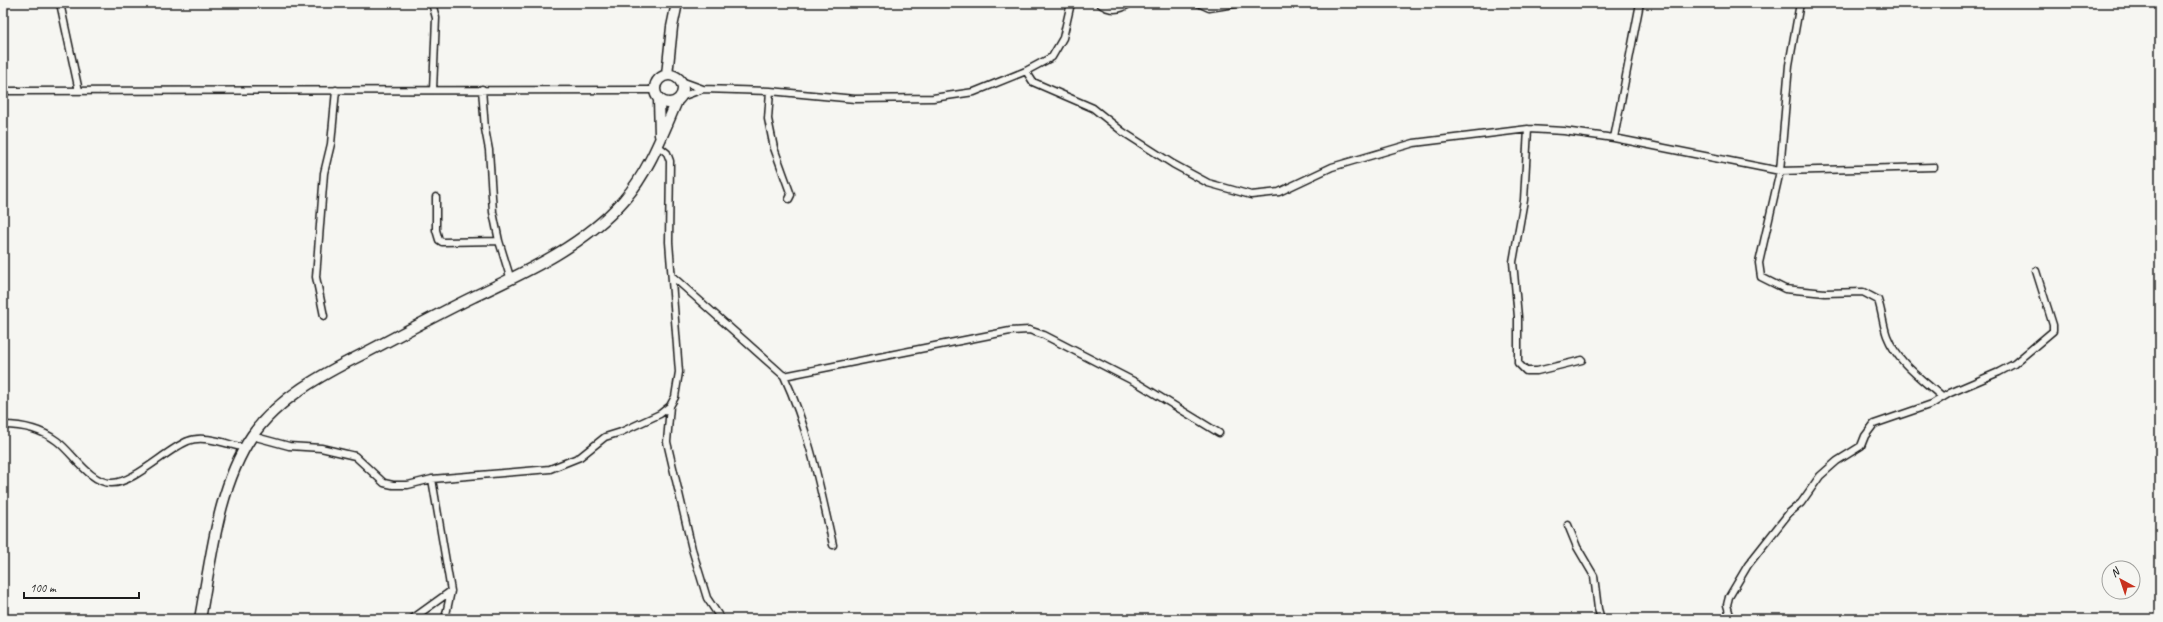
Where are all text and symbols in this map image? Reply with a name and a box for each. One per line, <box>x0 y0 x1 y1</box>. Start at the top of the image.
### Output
north arrow <box>2101 560 2141 600</box>
text: N <box>2107 563 2123 580</box>
scale bar <box>24 574 139 600</box>
text: 100 m <box>30 580 57 596</box>

